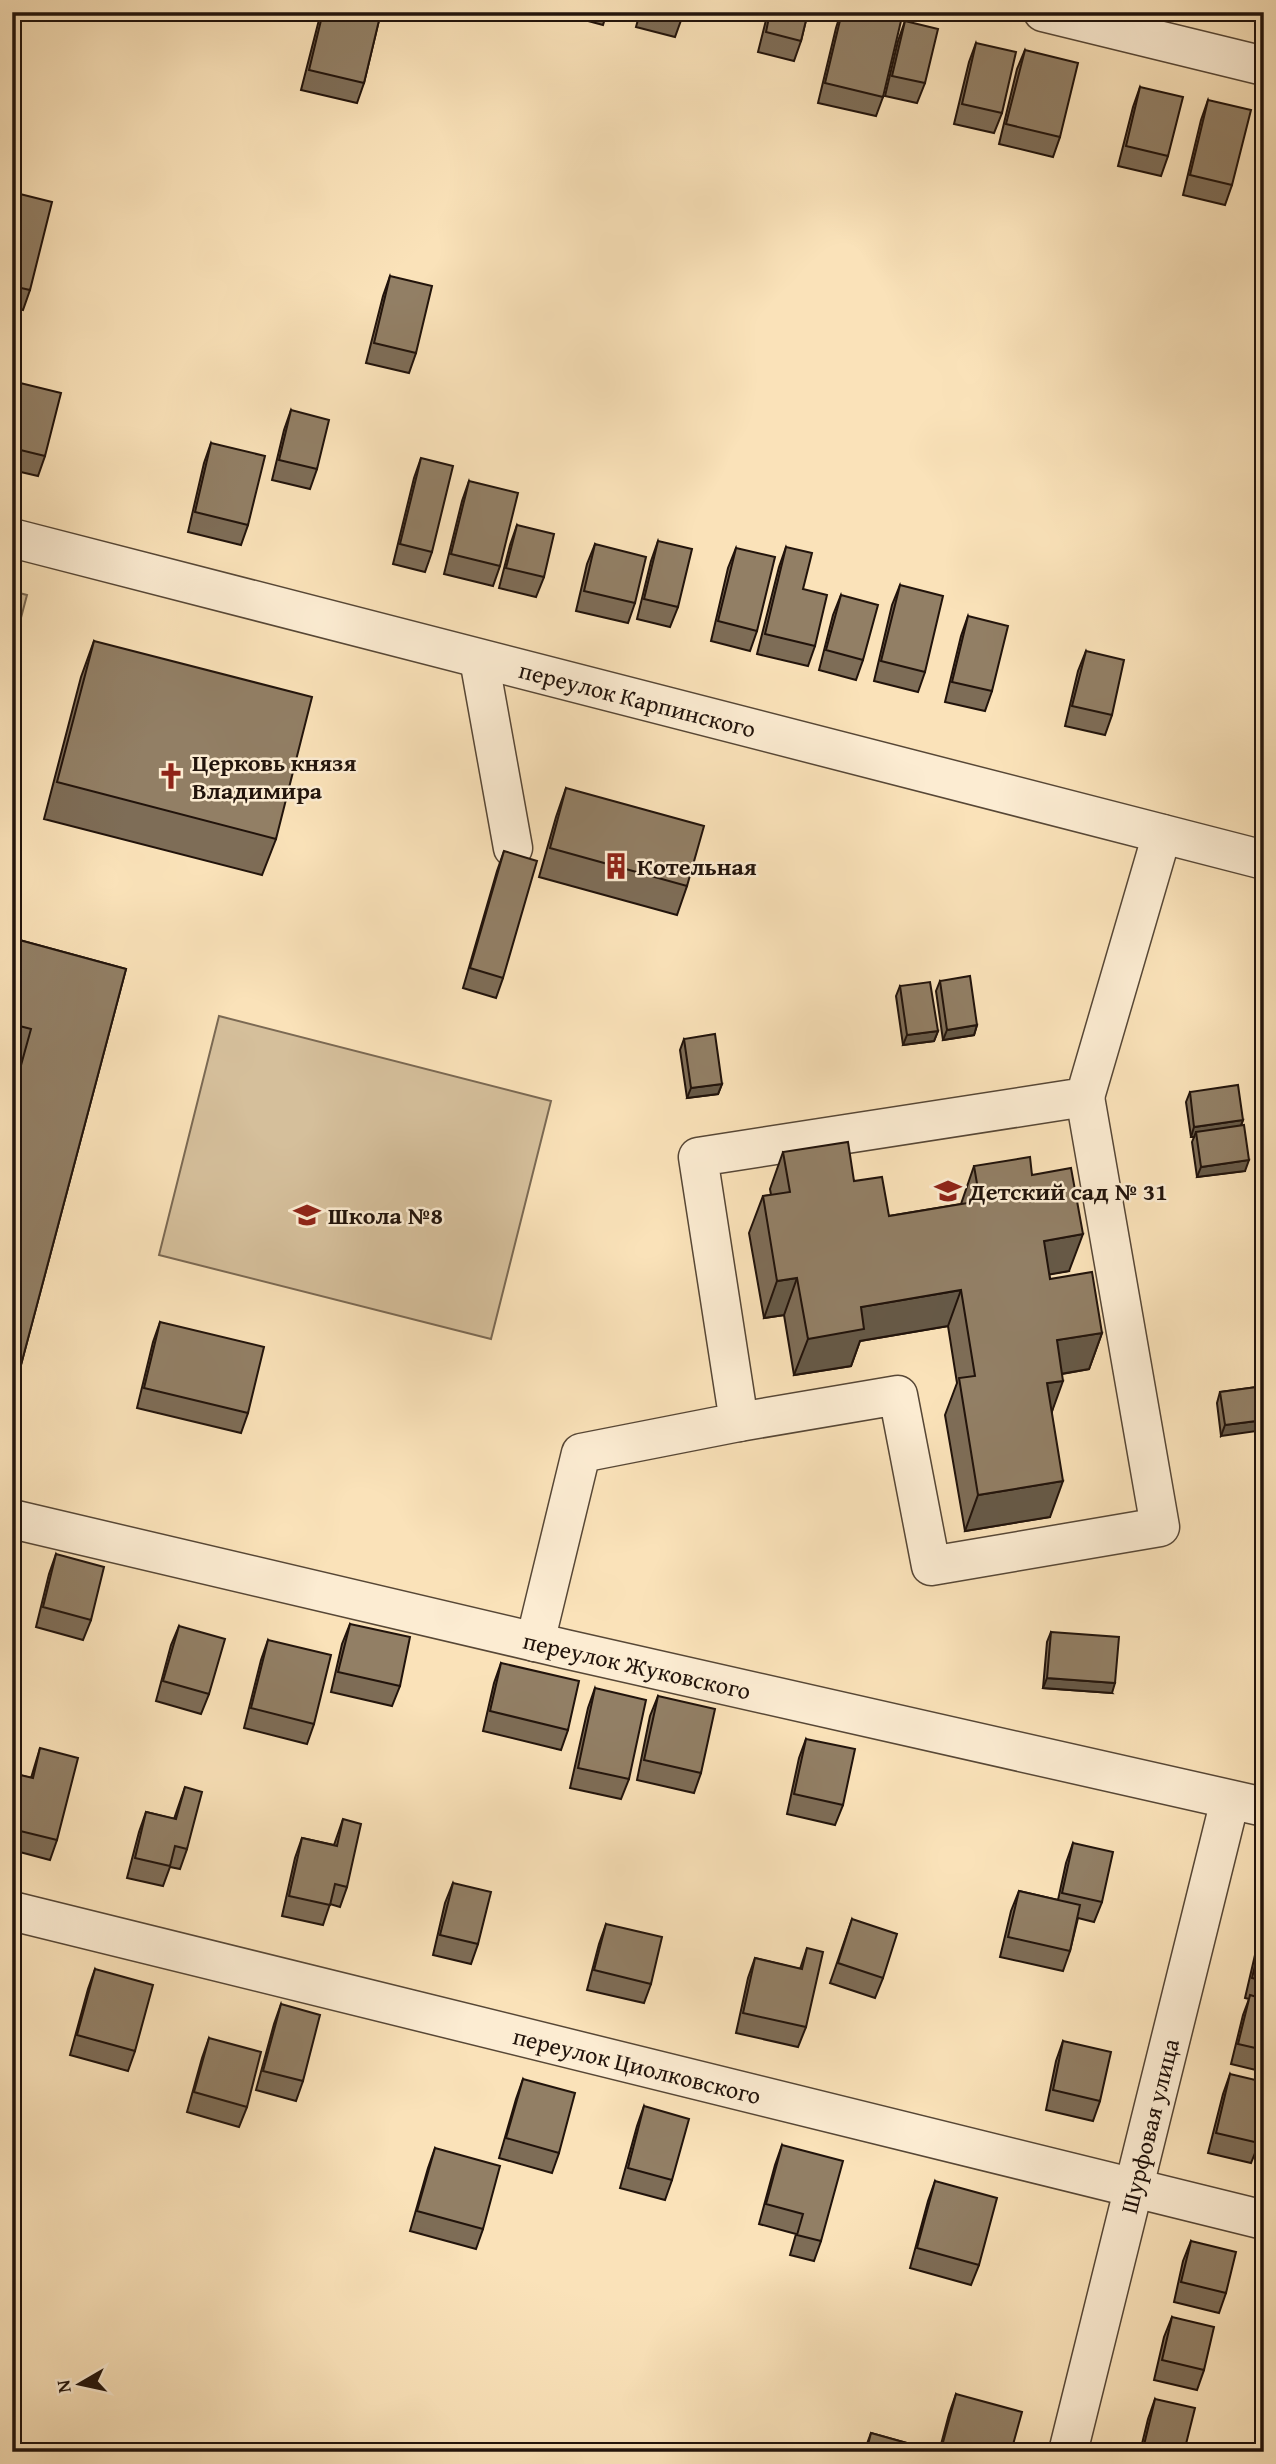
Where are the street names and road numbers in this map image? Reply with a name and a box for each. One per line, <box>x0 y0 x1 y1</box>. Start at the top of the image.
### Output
street label: переулок Карпинского <box>515 652 760 746</box>
street label: переулок Жуковского <box>520 1622 754 1708</box>
street label: переулок Циолковского <box>510 2018 765 2113</box>
street label: Шурфовая улица <box>1110 2034 1188 2217</box>

